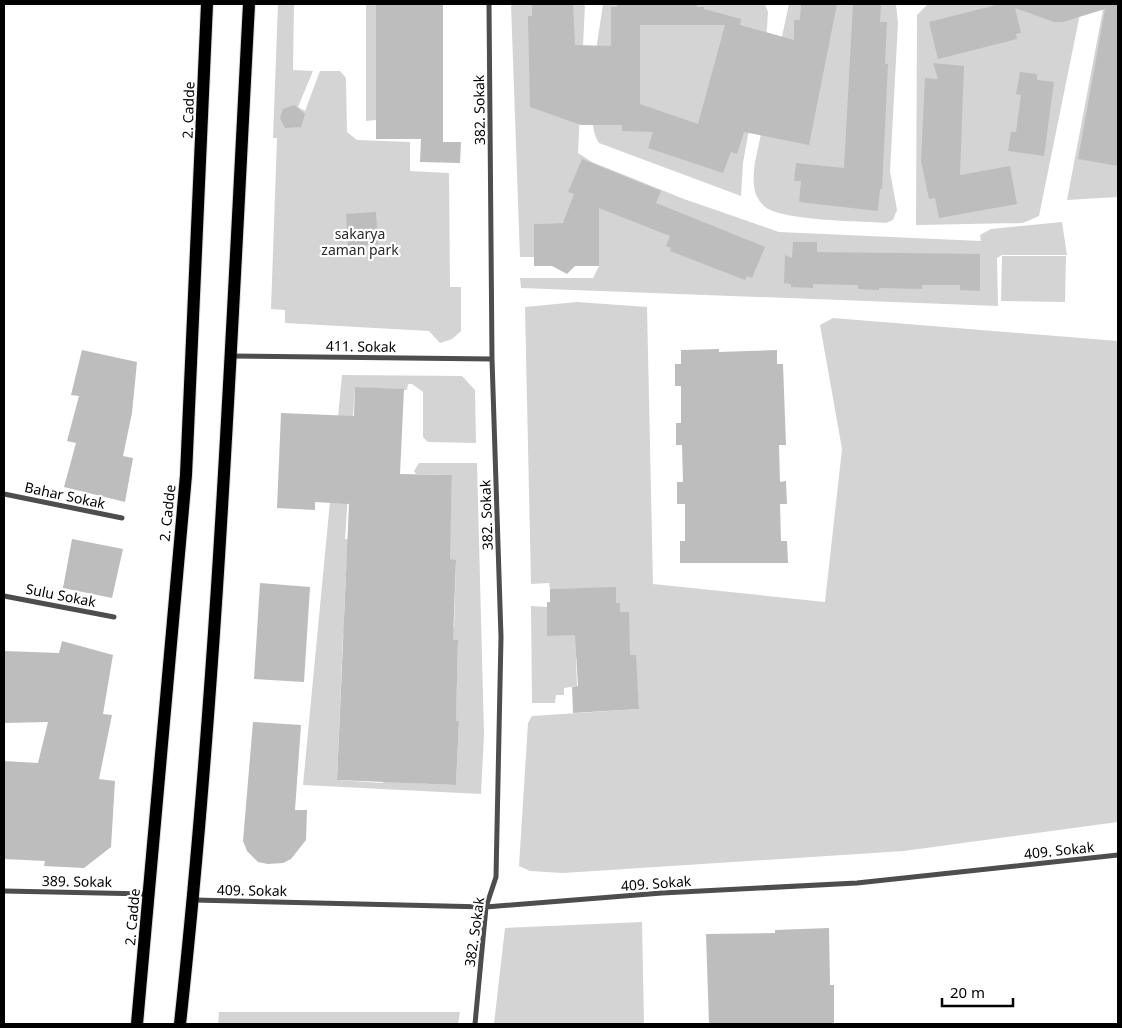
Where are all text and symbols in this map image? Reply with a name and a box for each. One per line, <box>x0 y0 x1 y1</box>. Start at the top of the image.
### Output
street label: 382. Sokak <box>469 74 489 145</box>
street label: 2. Cadde <box>178 81 198 139</box>
park label: sakarya zaman park <box>321 224 399 259</box>
street label: 411. Sokak <box>326 336 397 356</box>
street label: Bahar Sokak <box>23 477 108 513</box>
street label: 382. Sokak <box>475 479 497 551</box>
street label: 2. Cadde <box>155 483 179 542</box>
street label: Sulu Sokak <box>24 579 98 611</box>
street label: 409. Sokak <box>1023 837 1096 863</box>
street label: 389. Sokak <box>42 871 113 891</box>
street label: 409. Sokak <box>620 871 692 895</box>
street label: 409. Sokak <box>217 880 288 900</box>
street label: 2. Cadde <box>120 888 144 946</box>
street label: 382. Sokak <box>460 895 488 968</box>
scale bar <box>942 976 1013 1008</box>
text: 20 m <box>950 982 985 1002</box>

